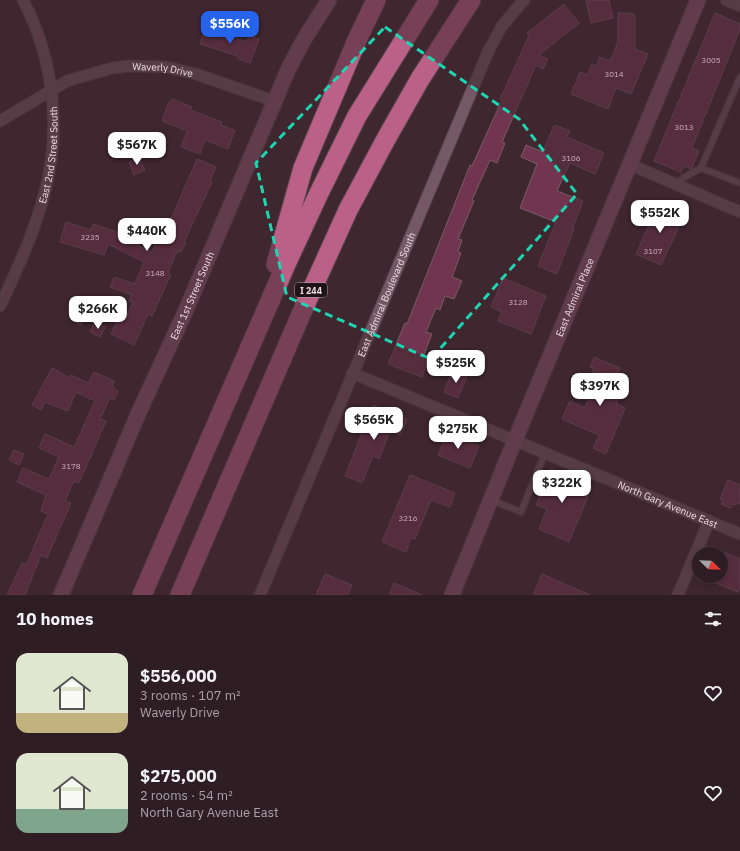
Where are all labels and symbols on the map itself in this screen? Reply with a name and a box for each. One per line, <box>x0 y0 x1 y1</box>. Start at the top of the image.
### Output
pin: $556K <box>202 11 258 45</box>
house number: 3005 <box>701 55 721 65</box>
street label: Waverly Drive <box>132 60 195 80</box>
house number: 3014 <box>604 69 624 79</box>
street label: East 2nd Street South <box>35 106 60 205</box>
house number: 3013 <box>674 122 694 132</box>
pin: $567K <box>109 132 165 166</box>
house number: 3106 <box>561 153 581 163</box>
pin: $552K <box>632 200 688 234</box>
pin: $440K <box>119 218 175 252</box>
street label: East Admiral Boulevard South <box>354 230 418 359</box>
house number: 3235 <box>80 232 100 242</box>
house number: 3107 <box>643 246 663 256</box>
street label: East 1st Street South <box>167 249 217 341</box>
street label: East Admiral Place <box>552 255 597 338</box>
house number: 3148 <box>145 268 165 278</box>
road number: I 244 <box>295 283 327 297</box>
pin: $266K <box>70 296 126 330</box>
house number: 3128 <box>508 297 528 307</box>
pin: $525K <box>428 350 484 384</box>
pin: $397K <box>572 373 628 407</box>
pin: $565K <box>346 407 402 441</box>
pin: $275K <box>430 416 486 450</box>
house number: 3178 <box>61 461 81 471</box>
pin: $322K <box>534 470 590 504</box>
street label: North Gary Avenue East <box>616 478 720 531</box>
house number: 3216 <box>398 513 418 523</box>
north arrow <box>692 547 728 583</box>

